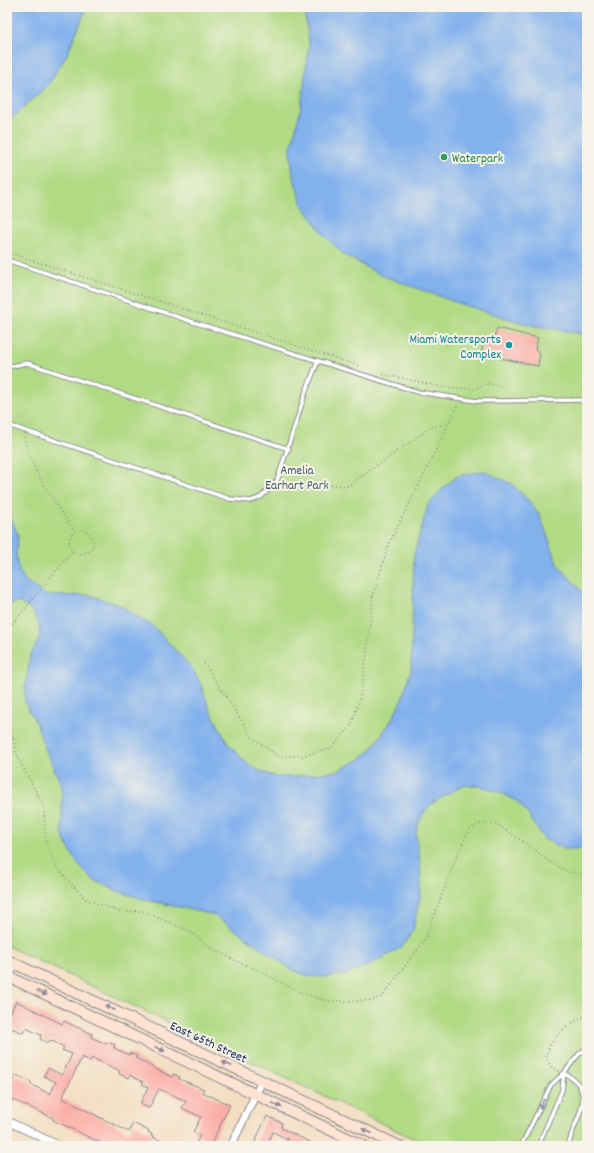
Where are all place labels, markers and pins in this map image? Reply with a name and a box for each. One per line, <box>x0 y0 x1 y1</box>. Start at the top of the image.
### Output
place label: Waterpark <box>452 150 503 169</box>
marker: Waterpark <box>439 152 449 162</box>
place label: Miami Watersports Complex <box>409 331 501 365</box>
marker: Miami Watersports Complex <box>504 340 514 350</box>

